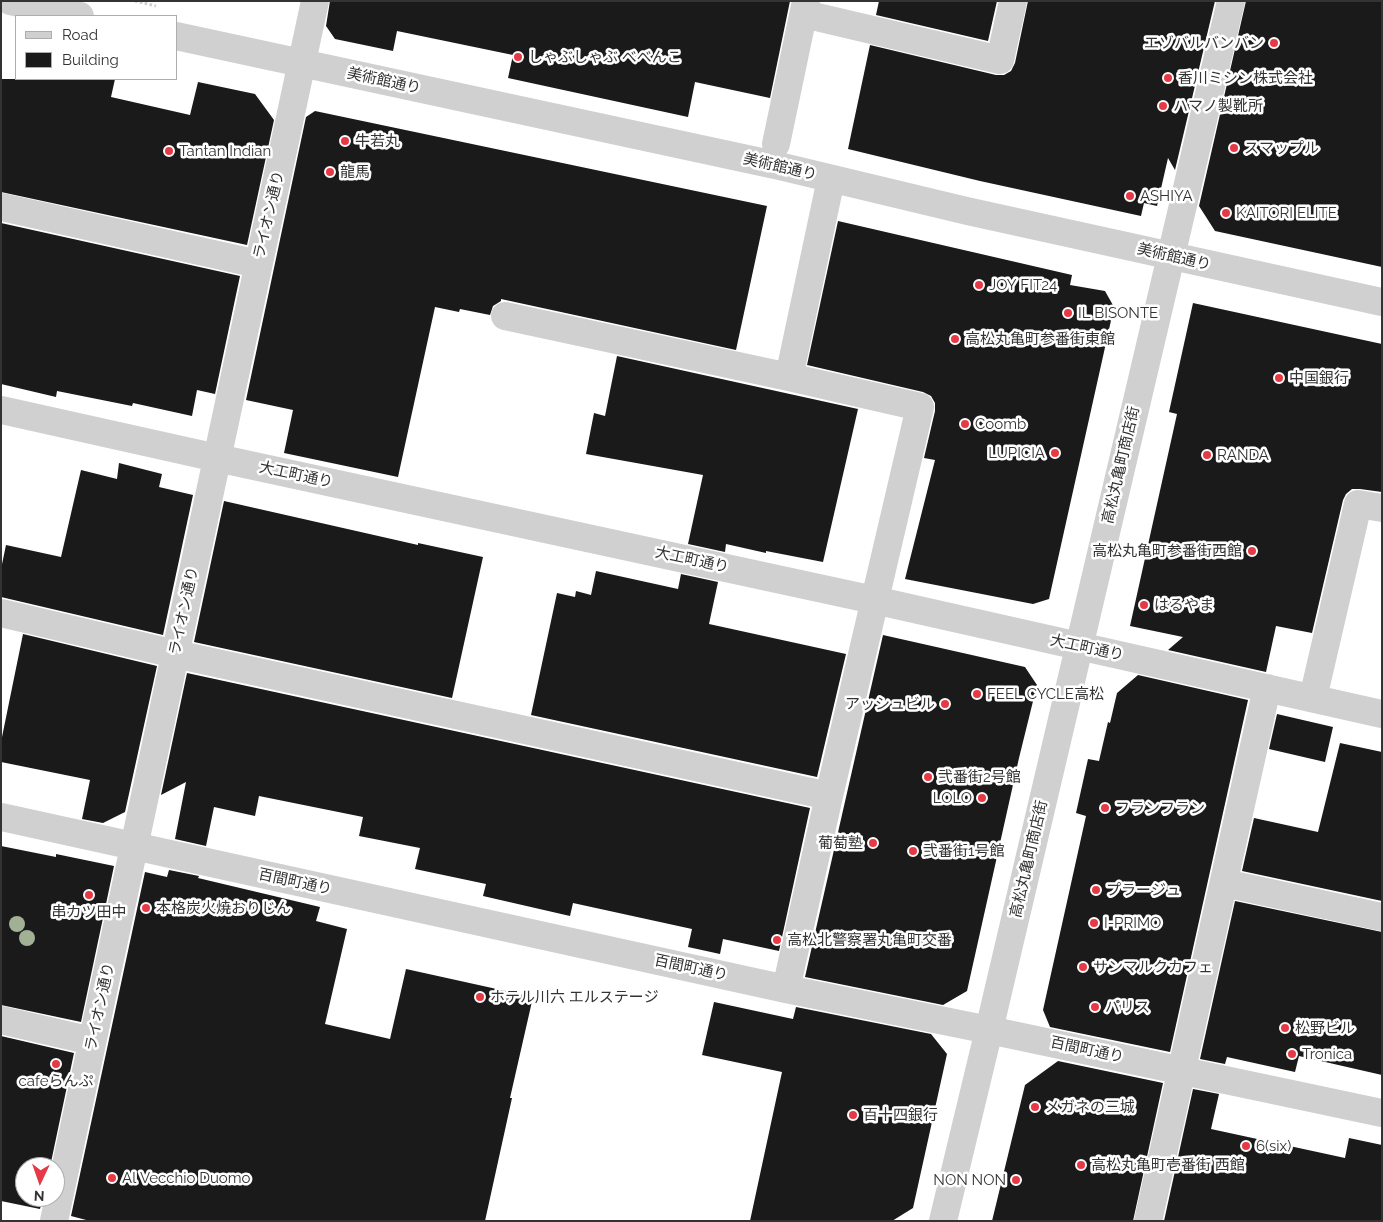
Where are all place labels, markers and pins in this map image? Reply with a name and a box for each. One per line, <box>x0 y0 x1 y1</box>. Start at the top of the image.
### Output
place label: エゾバルバンバン <box>1144 34 1264 52</box>
marker: エゾバルバンバン <box>1268 37 1280 49</box>
place label: しゃぶしゃぶ べべんこ <box>528 48 682 66</box>
marker: しゃぶしゃぶ べべんこ <box>512 51 524 63</box>
place label: 香川ミシン株式会社 <box>1178 69 1313 87</box>
marker: 香川ミシン株式会社 <box>1162 72 1174 84</box>
place label: ハマノ製靴所 <box>1173 97 1263 115</box>
marker: ハマノ製靴所 <box>1157 100 1169 112</box>
place label: 牛若丸 <box>355 132 400 150</box>
marker: 牛若丸 <box>339 135 351 147</box>
place label: スマップル <box>1244 139 1319 157</box>
place label: Tantan Indian <box>179 142 271 160</box>
marker: スマップル <box>1228 142 1240 154</box>
marker: Tantan Indian <box>163 145 175 157</box>
place label: 龍馬 <box>340 163 370 181</box>
marker: 龍馬 <box>324 166 336 178</box>
place label: ASHIYA <box>1140 187 1193 205</box>
marker: ASHIYA <box>1124 190 1136 202</box>
place label: KAITORI ELITE <box>1236 204 1337 222</box>
marker: KAITORI ELITE <box>1220 207 1232 219</box>
place label: JOY FIT24 <box>989 276 1057 294</box>
marker: JOY FIT24 <box>973 279 985 291</box>
place label: IL BISONTE <box>1078 304 1158 322</box>
marker: IL BISONTE <box>1062 307 1074 319</box>
place label: 高松丸亀町参番街東館 <box>965 330 1115 348</box>
marker: 高松丸亀町参番街東館 <box>949 333 961 345</box>
place label: 中国銀行 <box>1289 369 1349 387</box>
marker: 中国銀行 <box>1273 372 1285 384</box>
place label: Coomb <box>975 415 1026 433</box>
marker: Coomb <box>959 418 971 430</box>
place label: LUPICIA <box>988 444 1045 462</box>
place label: RANDA <box>1217 446 1269 464</box>
marker: LUPICIA <box>1049 447 1061 459</box>
marker: RANDA <box>1201 449 1213 461</box>
place label: 高松丸亀町参番街西館 <box>1092 542 1242 560</box>
marker: 高松丸亀町参番街西館 <box>1246 545 1258 557</box>
place label: はるやま <box>1154 596 1214 614</box>
marker: はるやま <box>1138 599 1150 611</box>
place label: FEEL CYCLE高松 <box>987 685 1104 703</box>
marker: FEEL CYCLE高松 <box>971 688 983 700</box>
place label: アッシュビル <box>845 695 935 713</box>
marker: アッシュビル <box>939 698 951 710</box>
place label: 弐番街2号館 <box>938 768 1021 786</box>
marker: 弐番街2号館 <box>922 771 934 783</box>
place label: LOLO <box>933 789 972 807</box>
marker: LOLO <box>976 792 988 804</box>
place label: フランフラン <box>1115 799 1205 817</box>
marker: フランフラン <box>1099 802 1111 814</box>
place label: 葡萄塾 <box>818 834 863 852</box>
marker: 葡萄塾 <box>867 837 879 849</box>
place label: 弐番街1号館 <box>923 842 1004 860</box>
marker: 弐番街1号館 <box>907 845 919 857</box>
place label: プラージュ <box>1106 881 1181 899</box>
marker: プラージュ <box>1090 884 1102 896</box>
marker: 串カツ田中 <box>83 889 95 901</box>
place label: 本格炭火焼おりじん <box>156 899 291 917</box>
marker: 本格炭火焼おりじん <box>140 902 152 914</box>
place label: 串カツ田中 <box>52 903 126 921</box>
place label: I-PRIMO <box>1104 914 1161 932</box>
marker: I-PRIMO <box>1088 917 1100 929</box>
place label: 高松北警察署丸亀町交番 <box>787 931 952 949</box>
marker: 高松北警察署丸亀町交番 <box>771 934 783 946</box>
place label: サンマルクカフェ <box>1093 958 1213 976</box>
marker: サンマルクカフェ <box>1077 961 1089 973</box>
place label: ホテル川六 エルステージ <box>490 988 659 1006</box>
marker: ホテル川六 エルステージ <box>474 991 486 1003</box>
place label: パリス <box>1105 998 1150 1016</box>
marker: パリス <box>1089 1001 1101 1013</box>
place label: 松野ビル <box>1295 1019 1355 1037</box>
marker: 松野ビル <box>1279 1022 1291 1034</box>
place label: Tronica <box>1302 1045 1352 1063</box>
marker: Tronica <box>1286 1048 1298 1060</box>
marker: cafeらんぷ <box>50 1058 62 1070</box>
place label: cafeらんぷ <box>19 1072 93 1090</box>
place label: メガネの三城 <box>1045 1098 1135 1116</box>
marker: メガネの三城 <box>1029 1101 1041 1113</box>
place label: 百十四銀行 <box>863 1106 938 1124</box>
marker: 百十四銀行 <box>847 1109 859 1121</box>
place label: 6(six) <box>1256 1137 1291 1155</box>
marker: 6(six) <box>1240 1140 1252 1152</box>
place label: 高松丸亀町壱番街 西館 <box>1091 1156 1245 1174</box>
marker: 高松丸亀町壱番街 西館 <box>1075 1159 1087 1171</box>
place label: Al Vecchio Duomo <box>122 1169 250 1187</box>
place label: NON NON <box>933 1171 1006 1189</box>
marker: Al Vecchio Duomo <box>106 1172 118 1184</box>
marker: NON NON <box>1010 1174 1022 1186</box>

